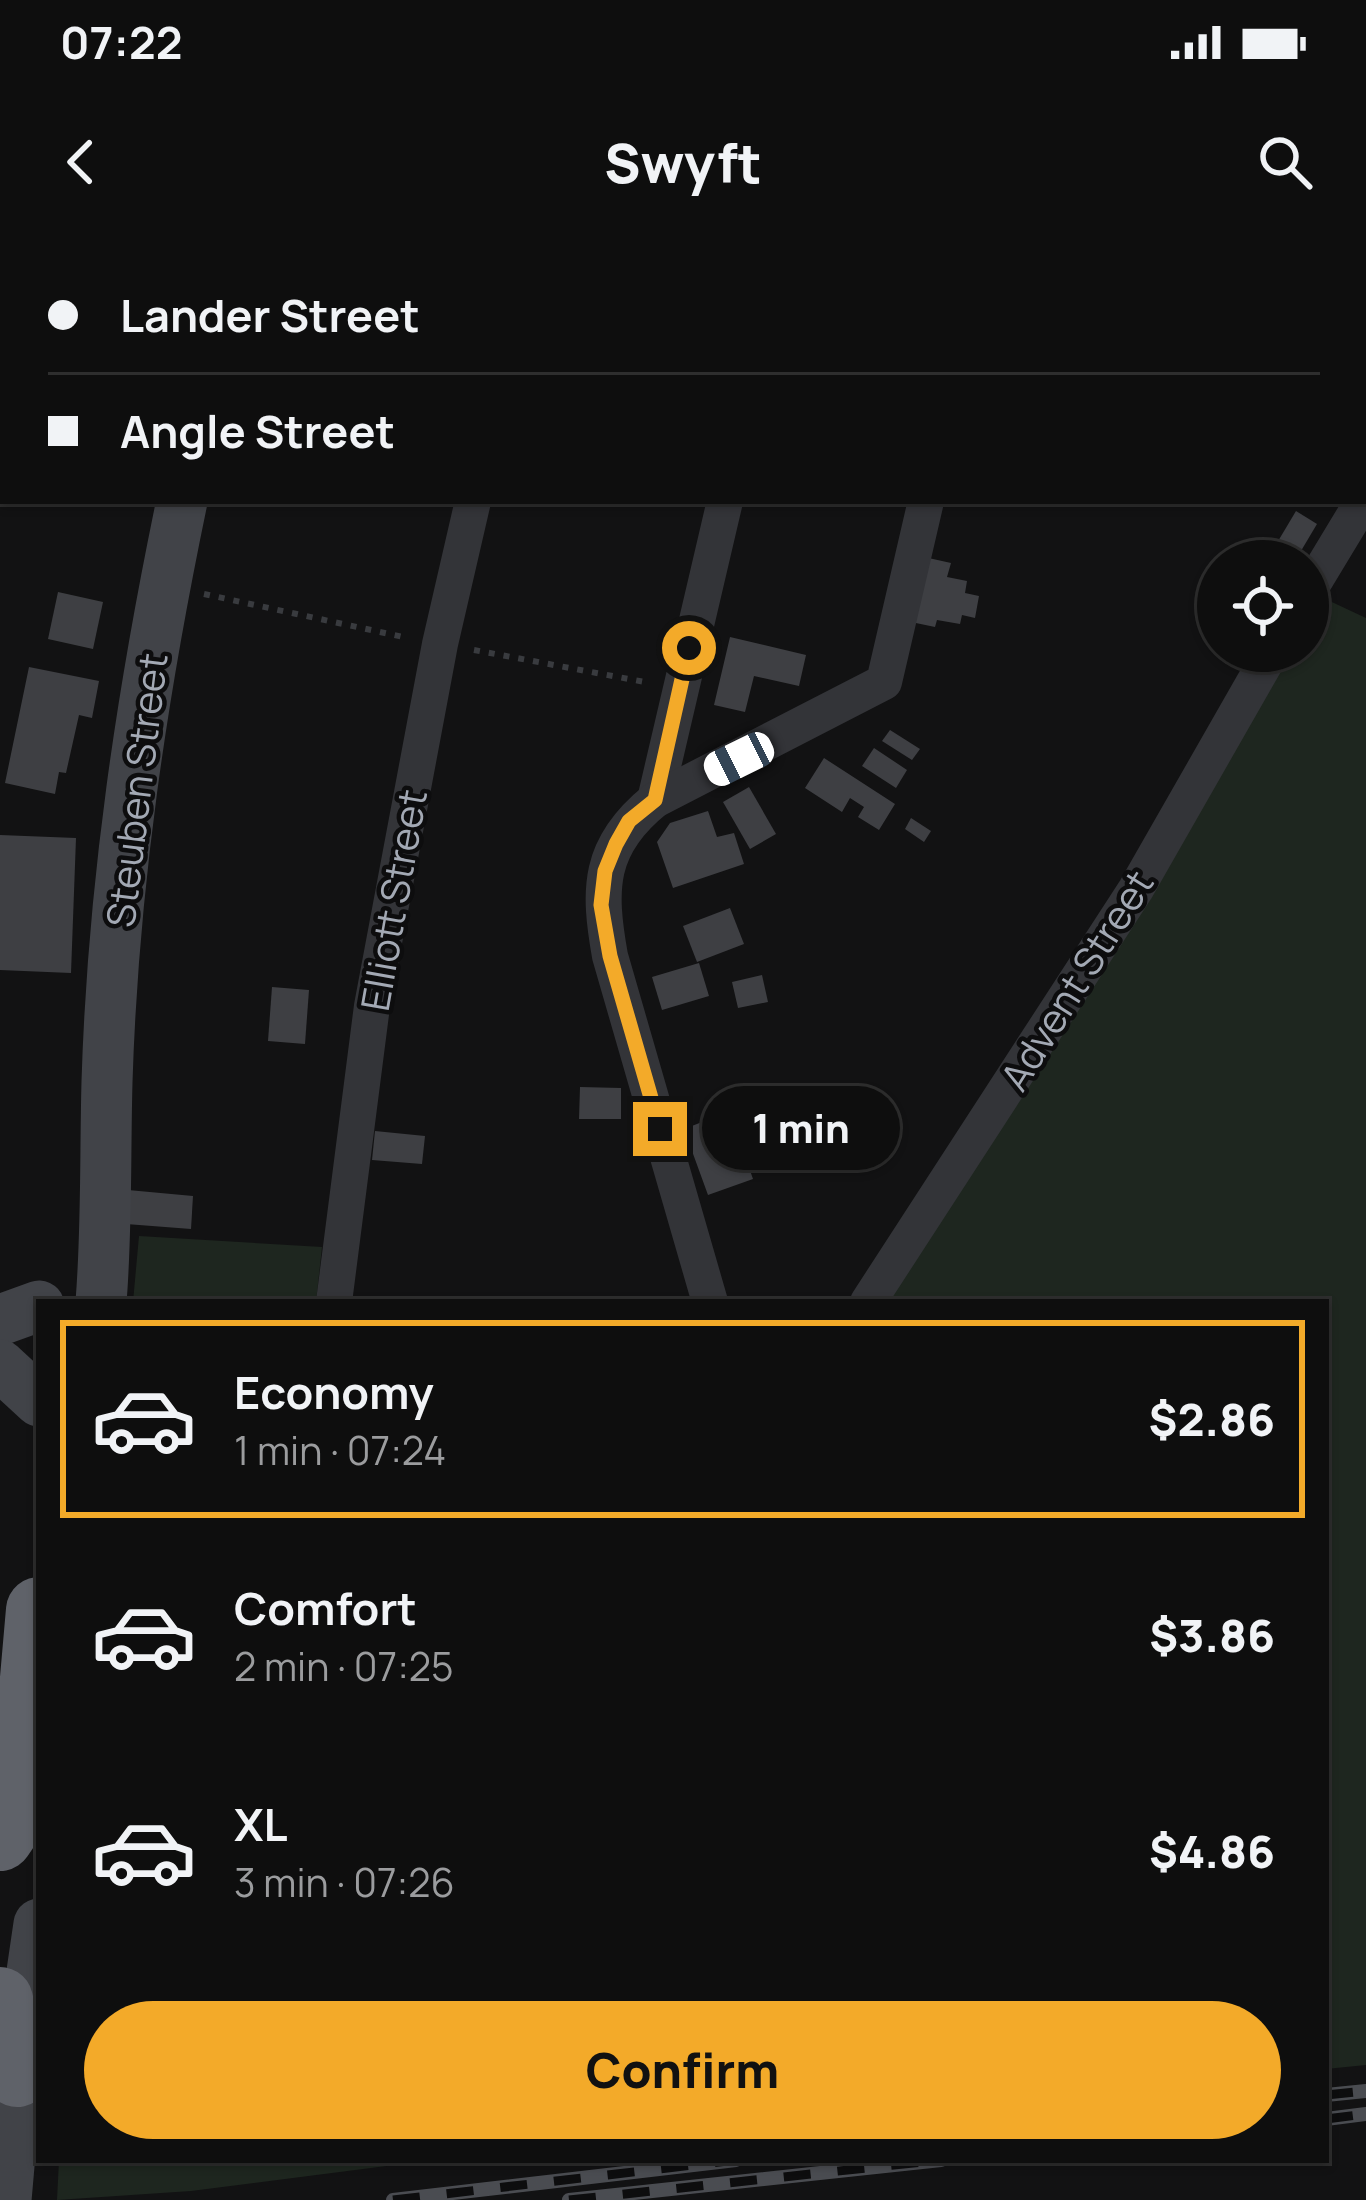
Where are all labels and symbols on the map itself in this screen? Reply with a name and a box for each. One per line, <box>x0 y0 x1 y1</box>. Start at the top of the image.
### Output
route start <box>662 621 716 675</box>
street label: Steuben Street <box>92 650 180 930</box>
car <box>699 727 779 791</box>
street label: Elliott Street <box>347 785 439 1015</box>
street label: Advent Street <box>987 860 1165 1100</box>
callout: 1 min <box>702 1087 900 1171</box>
route end <box>633 1102 687 1156</box>

